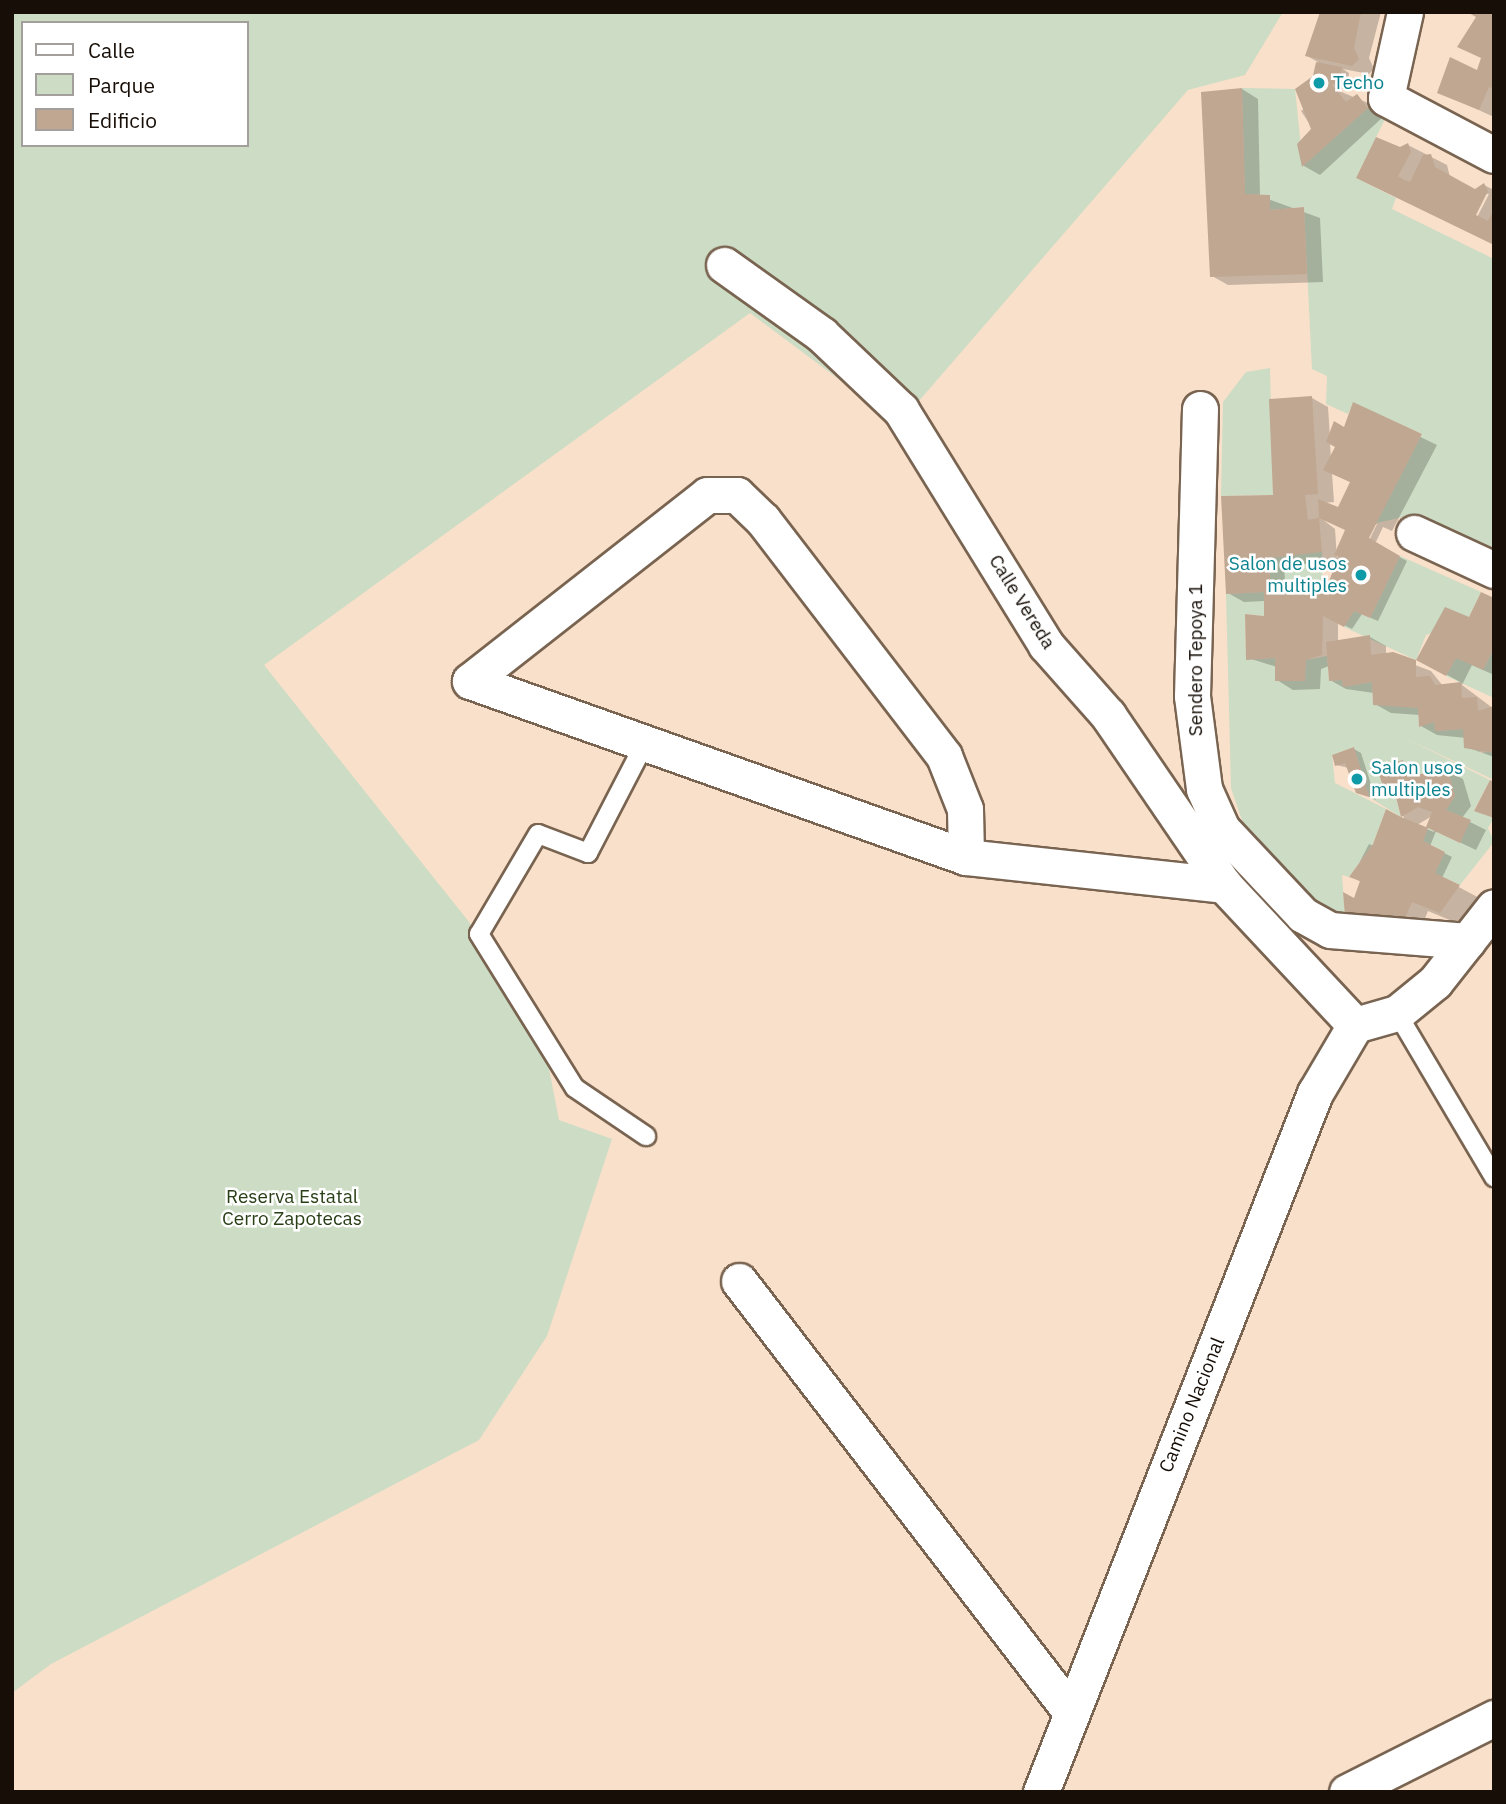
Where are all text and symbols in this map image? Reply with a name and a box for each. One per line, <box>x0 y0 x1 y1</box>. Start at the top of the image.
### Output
legend <box>21 21 248 147</box>
text: Calle <box>88 36 135 64</box>
text: Parque <box>88 71 155 99</box>
place label: Techo <box>1333 72 1384 94</box>
marker: Techo <box>1311 75 1327 91</box>
text: Edificio <box>88 106 157 134</box>
street label: Calle Vereda <box>984 551 1060 653</box>
place label: Salon de usos multiples <box>1229 553 1347 597</box>
marker: Salon de usos multiples <box>1353 567 1369 583</box>
street label: Sendero Tepoya 1 <box>1185 584 1207 736</box>
place label: Salon usos multiples <box>1371 757 1463 801</box>
marker: Salon usos multiples <box>1349 771 1365 787</box>
park label: Reserva Estatal Cerro Zapotecas <box>222 1186 362 1230</box>
street label: Camino Nacional <box>1154 1334 1230 1476</box>

